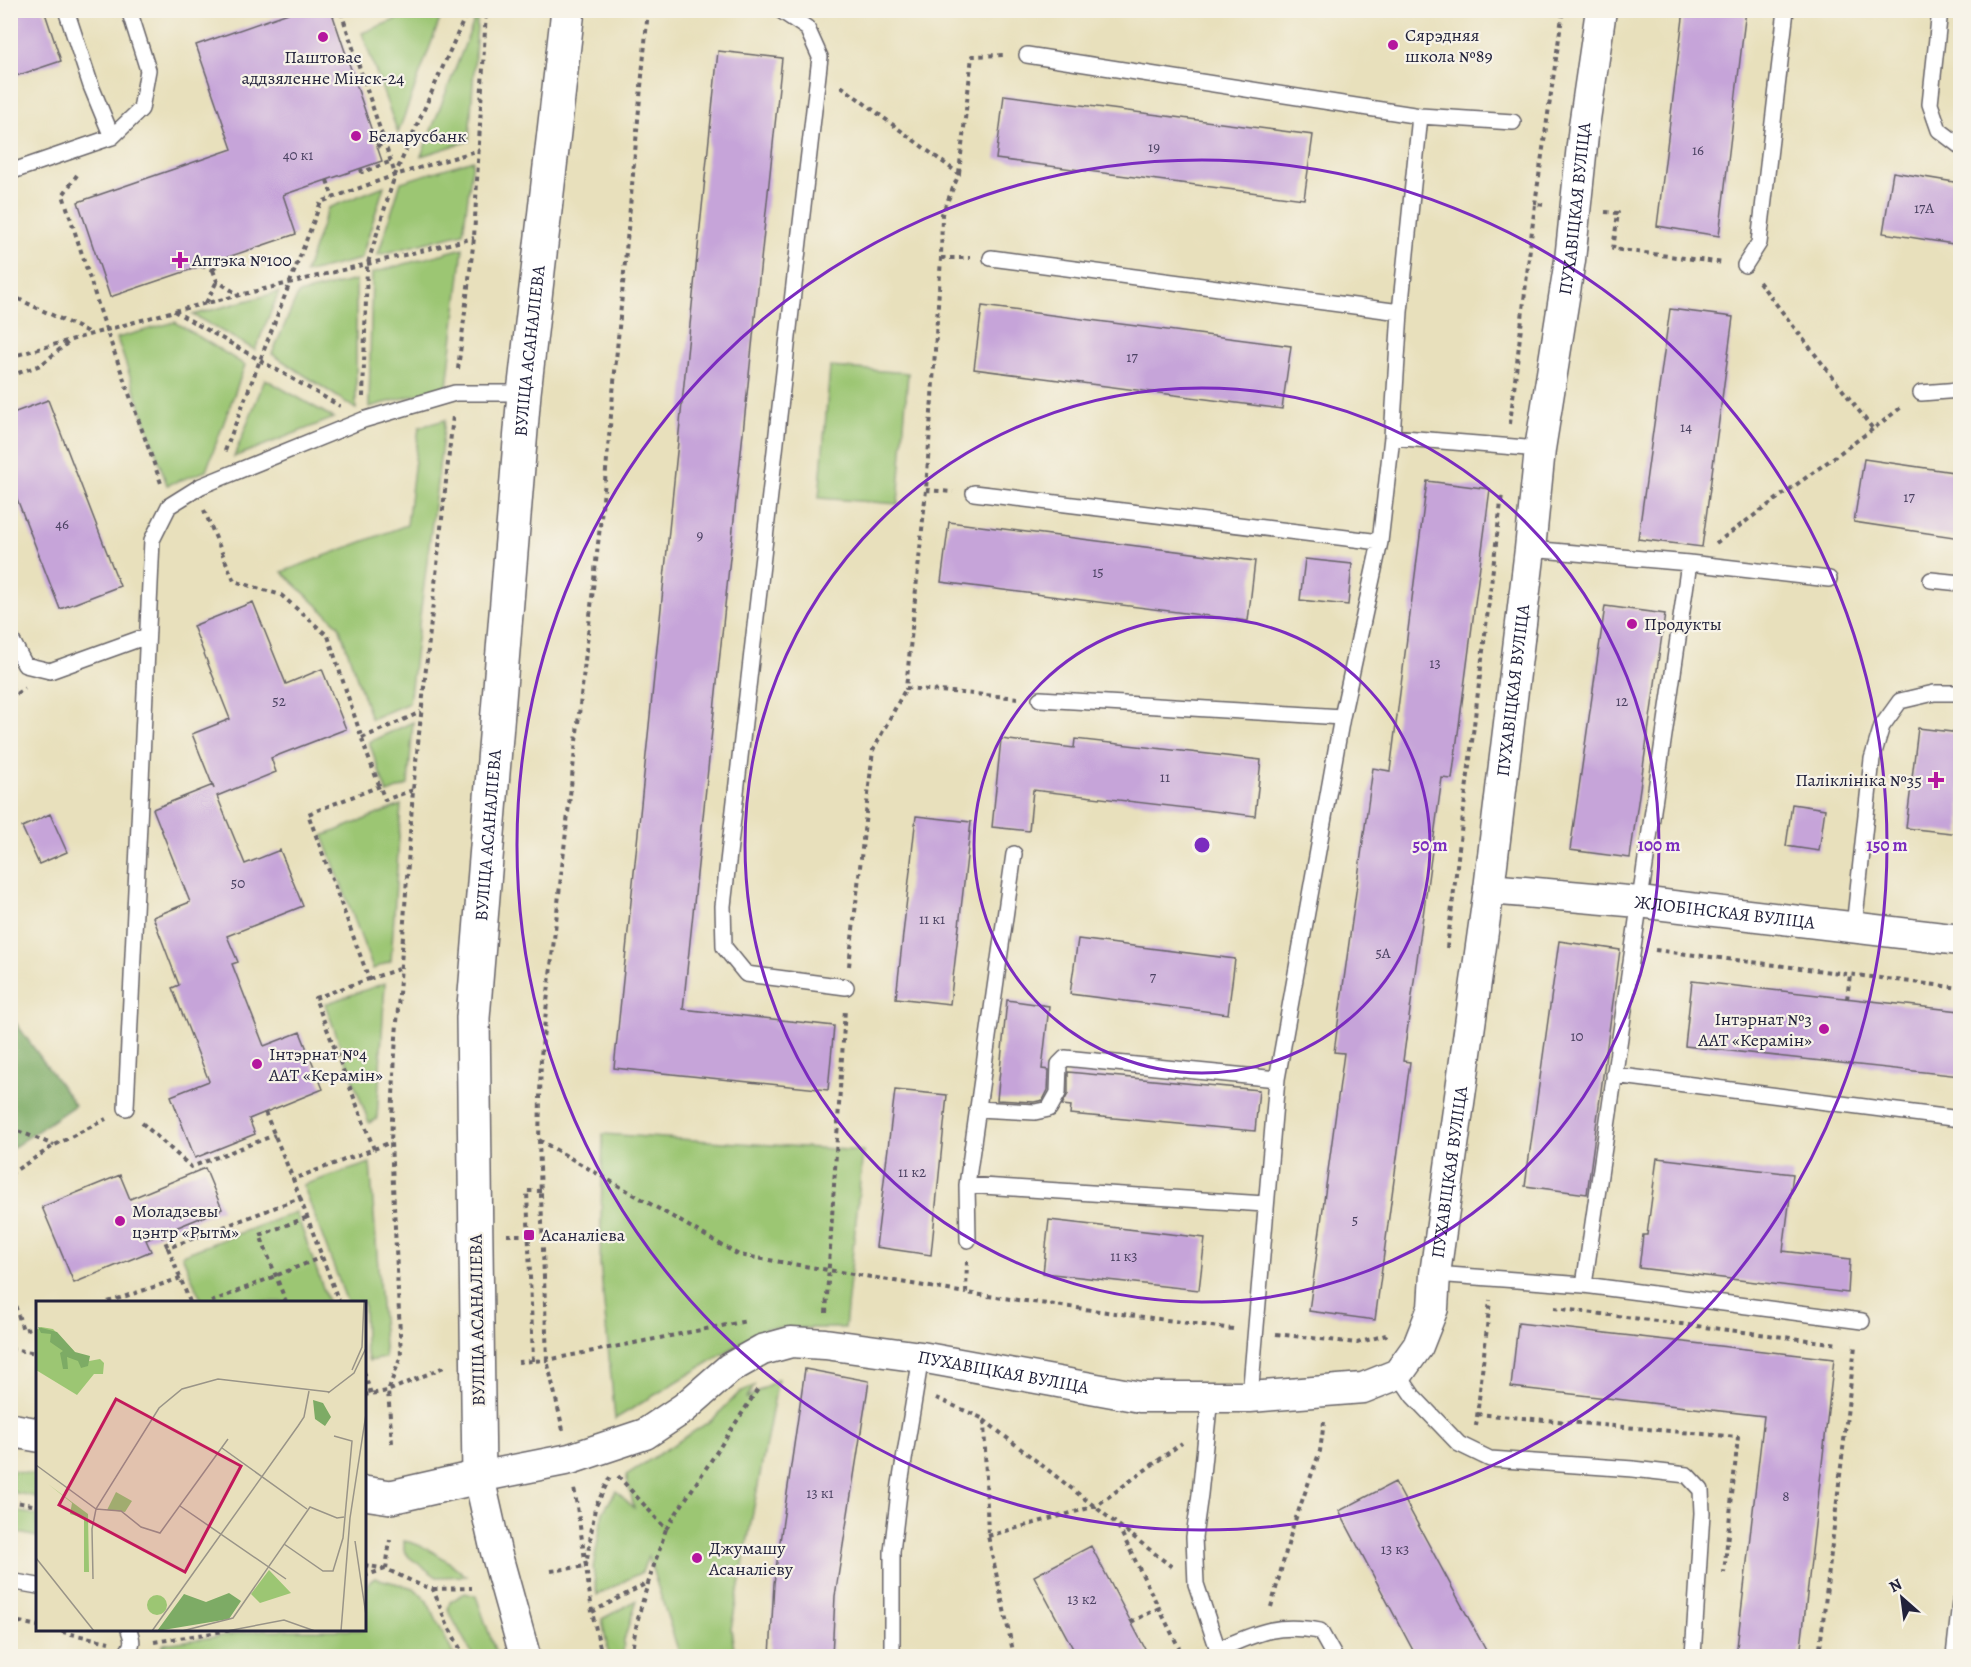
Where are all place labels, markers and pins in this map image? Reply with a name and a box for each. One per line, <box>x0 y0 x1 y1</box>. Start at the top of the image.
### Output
place label: Сярэдняя школа №89 <box>1405 23 1493 68</box>
marker: Паштовае аддзяленне Мінск-24 <box>316 30 330 44</box>
marker: Сярэдняя школа №89 <box>1386 38 1400 52</box>
place label: Паштовае аддзяленне Мінск-24 <box>241 45 405 90</box>
place label: Беларусбанк <box>368 124 467 148</box>
marker: Беларусбанк <box>349 129 363 143</box>
place label: Аптэка №100 <box>191 248 292 272</box>
marker: Аптэка №100 <box>173 253 187 267</box>
place label: Продукты <box>1644 612 1722 636</box>
marker: Продукты <box>1625 617 1639 631</box>
place label: Паліклініка №35 <box>1795 768 1922 792</box>
marker: Паліклініка №35 <box>1927 771 1945 789</box>
centre of rings <box>1192 835 1212 855</box>
place label: Інтэрнат №3 ААТ «Керамін» <box>1697 1007 1812 1052</box>
marker: Інтэрнат №3 ААТ «Керамін» <box>1817 1022 1831 1036</box>
place label: Інтэрнат №4 ААТ «Керамін» <box>268 1042 383 1087</box>
marker: Інтэрнат №4 ААТ «Керамін» <box>250 1057 264 1071</box>
place label: Моладзевы цэнтр «Рытм» <box>132 1199 239 1244</box>
marker: Моладзевы цэнтр «Рытм» <box>113 1214 127 1228</box>
place label: Асаналіева <box>540 1223 626 1247</box>
marker: Асаналіева <box>522 1228 536 1242</box>
place label: Джумашу Асаналіеву <box>708 1536 794 1581</box>
marker: Джумашу Асаналіеву <box>690 1551 704 1565</box>

